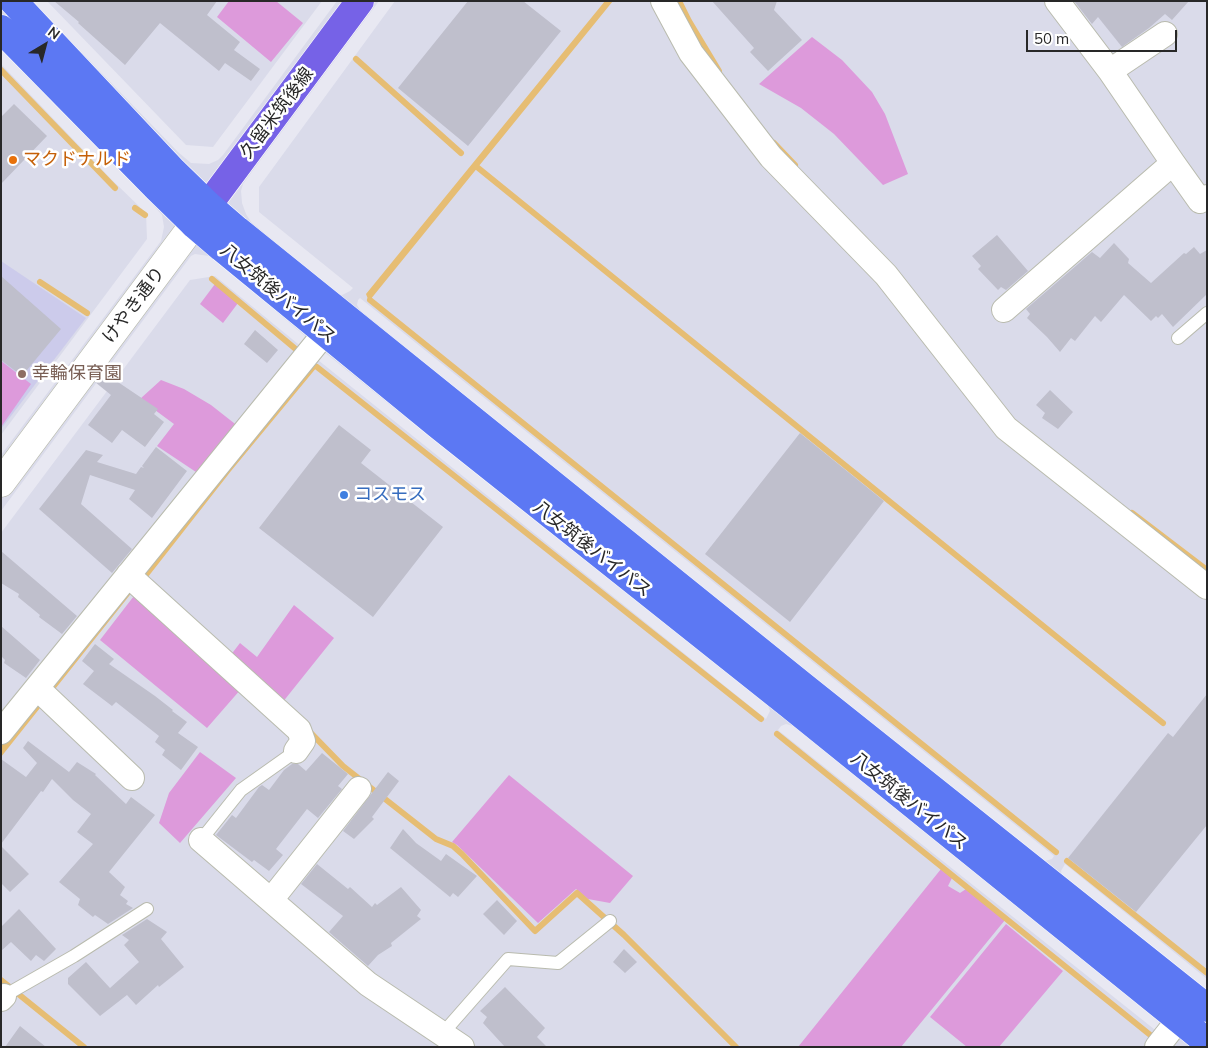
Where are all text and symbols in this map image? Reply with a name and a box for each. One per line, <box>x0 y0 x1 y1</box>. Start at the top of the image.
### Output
north arrow <box>20 20 70 70</box>
scale bar <box>1028 20 1179 52</box>
text: N <box>44 23 64 43</box>
text: 50 m <box>1034 29 1069 48</box>
street label: 久留米筑後線 <box>236 63 318 163</box>
place label: マクドナルド <box>23 149 131 171</box>
marker: マクドナルド <box>7 154 19 166</box>
street label: 八女筑後バイパス <box>216 239 340 349</box>
street label: けやき通り <box>98 263 170 347</box>
place label: 幸輪保育園 <box>32 363 122 385</box>
marker: 幸輪保育園 <box>16 368 28 380</box>
place label: コスモス <box>354 484 426 506</box>
marker: コスモス <box>338 489 350 501</box>
street label: 八女筑後バイパス <box>529 496 655 602</box>
street label: 八女筑後バイパス <box>846 747 972 855</box>

